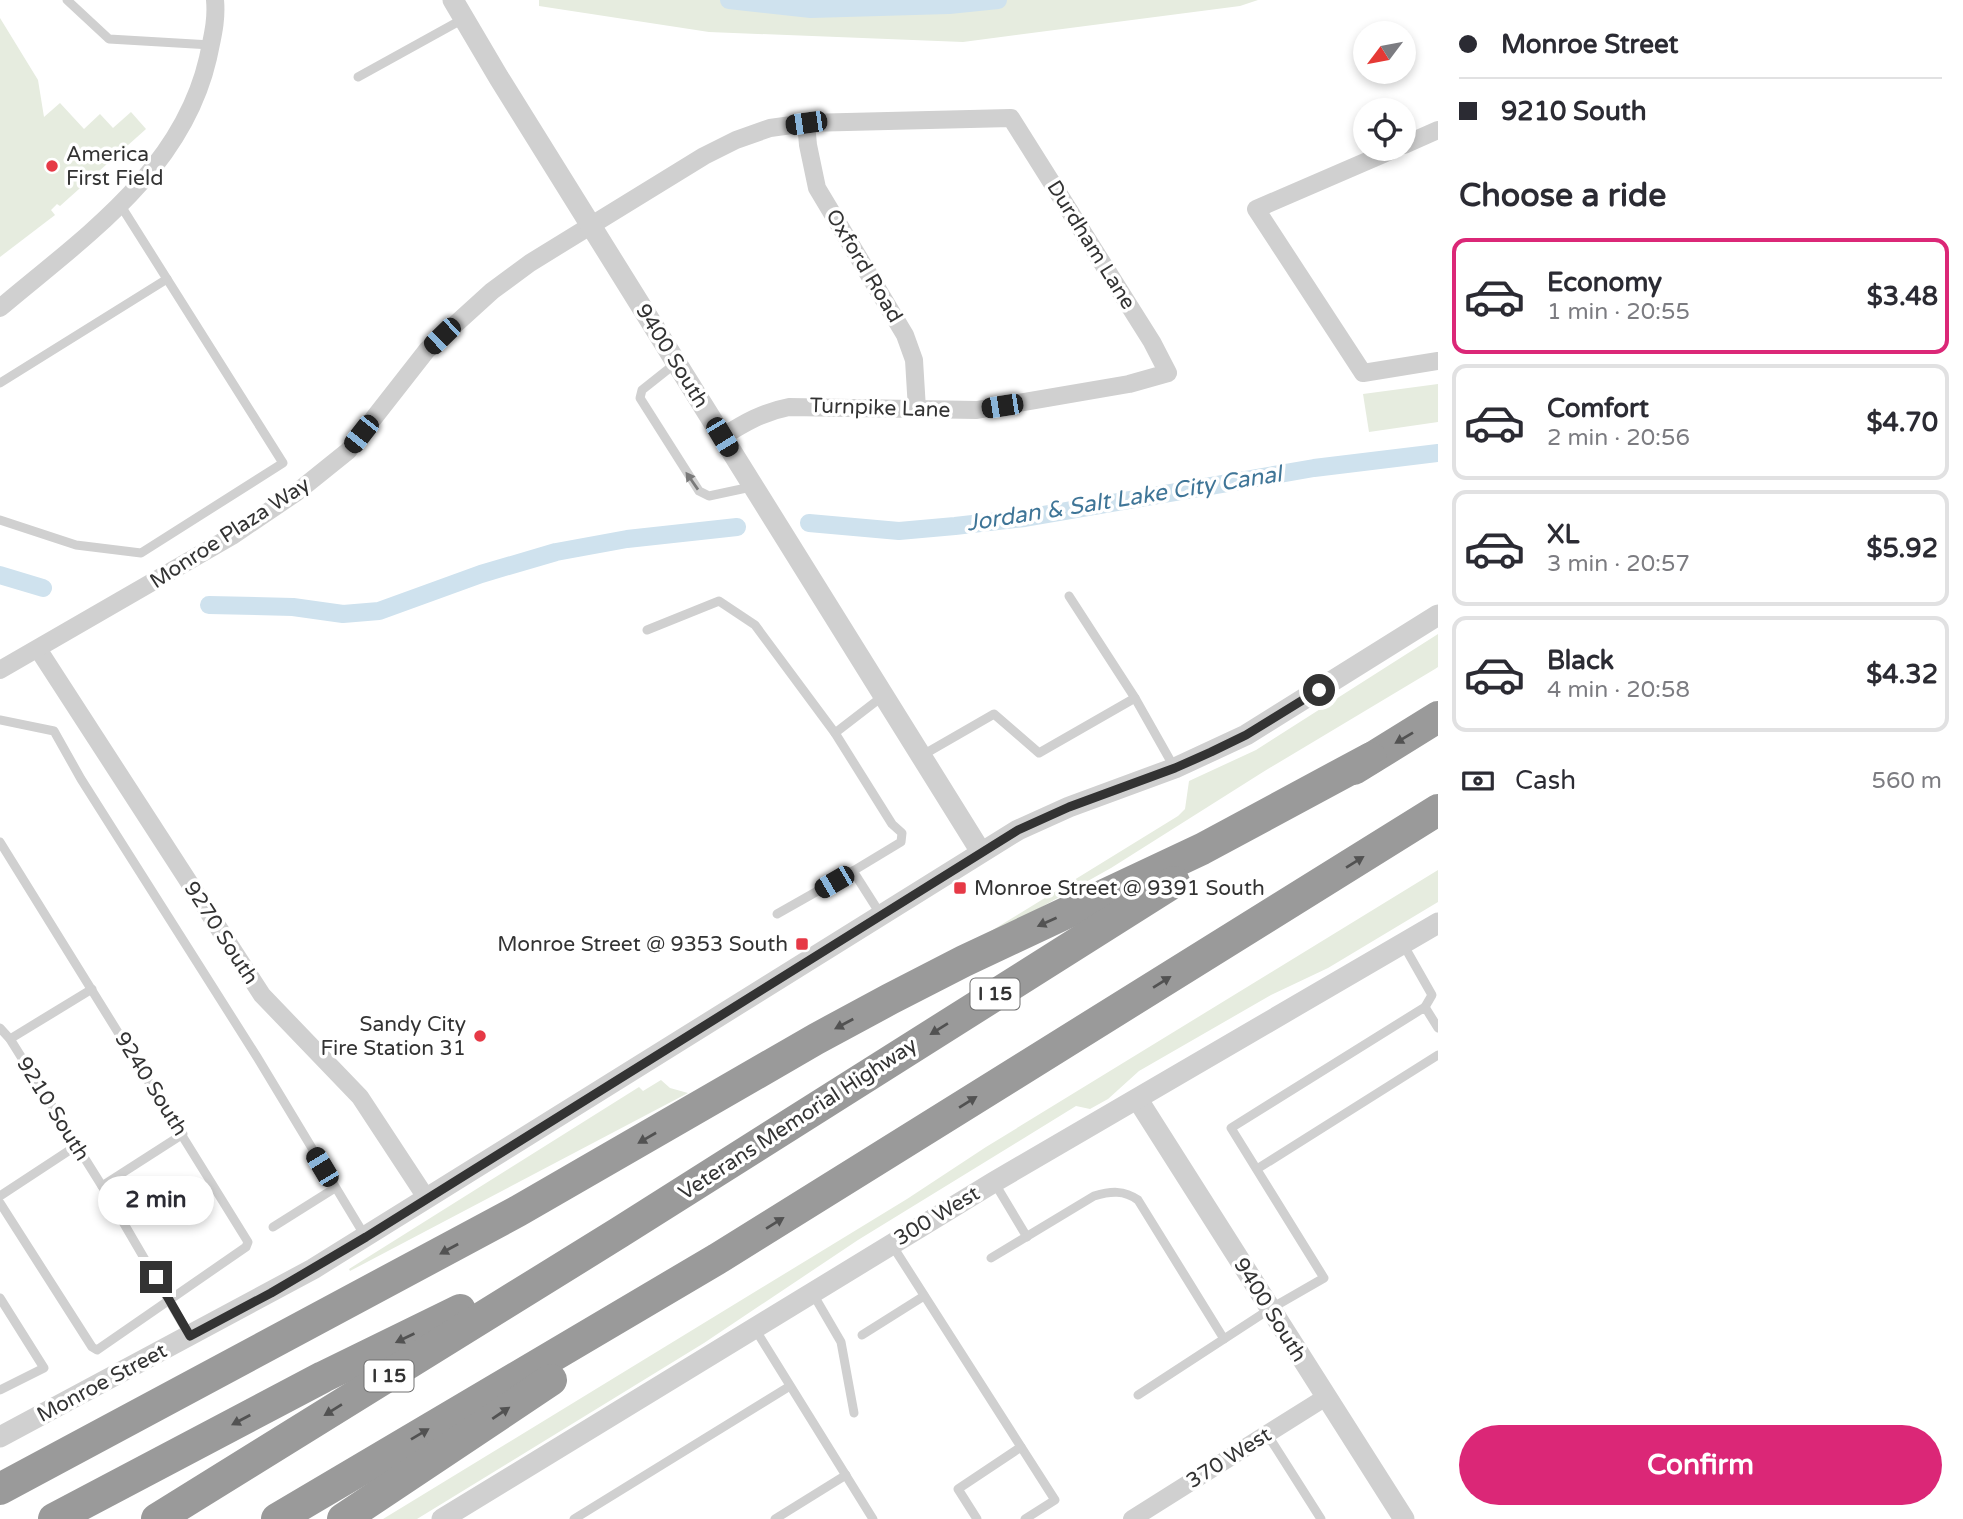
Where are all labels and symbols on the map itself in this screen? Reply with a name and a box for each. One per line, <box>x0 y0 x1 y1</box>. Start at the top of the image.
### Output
north arrow <box>1353 21 1416 84</box>
car <box>784 110 829 136</box>
place label: America First Field <box>66 142 163 191</box>
marker: America First Field <box>44 158 60 174</box>
street label: Durdham Lane <box>1041 176 1141 314</box>
street label: Oxford Road <box>820 205 908 327</box>
street label: 9400 South <box>630 300 714 412</box>
car <box>420 314 465 358</box>
car <box>980 392 1025 420</box>
street label: Turnpike Lane <box>809 393 951 423</box>
car <box>340 411 383 457</box>
car <box>703 414 742 460</box>
water label: Jordan & Salt Lake City Canal <box>964 460 1286 538</box>
street label: Monroe Plaza Way <box>145 472 315 594</box>
one-way arrow <box>685 472 699 490</box>
route start <box>1303 674 1335 706</box>
one-way arrow <box>1395 731 1414 744</box>
one-way arrow <box>1345 856 1364 869</box>
car <box>811 862 858 902</box>
place label: Monroe Street @ 9391 South <box>974 876 1265 901</box>
street label: 9270 South <box>179 877 263 989</box>
marker: Monroe Street @ 9391 South <box>952 880 968 896</box>
one-way arrow <box>1037 917 1058 928</box>
place label: Monroe Street @ 9353 South <box>497 932 788 957</box>
marker: Monroe Street @ 9353 South <box>794 936 810 952</box>
one-way arrow <box>1152 976 1171 989</box>
road number: I 15 <box>970 978 1020 1010</box>
place label: Sandy City Fire Station 31 <box>320 1012 466 1061</box>
one-way arrow <box>834 1018 854 1030</box>
one-way arrow <box>930 1023 949 1036</box>
street label: 9240 South <box>109 1028 193 1140</box>
marker: Sandy City Fire Station 31 <box>472 1028 488 1044</box>
street label: Veterans Memorial Highway <box>674 1033 922 1205</box>
street label: 9210 South <box>11 1053 95 1165</box>
one-way arrow <box>959 1096 978 1109</box>
one-way arrow <box>638 1132 657 1144</box>
car <box>303 1144 342 1190</box>
callout: 2 min <box>98 1176 214 1224</box>
street label: 300 West <box>890 1181 984 1251</box>
one-way arrow <box>766 1216 785 1229</box>
one-way arrow <box>439 1243 459 1255</box>
street label: 9400 South <box>1228 1254 1312 1366</box>
route end <box>140 1261 172 1293</box>
one-way arrow <box>395 1332 415 1343</box>
street label: Monroe Street <box>33 1338 171 1428</box>
road number: I 15 <box>364 1360 414 1392</box>
one-way arrow <box>323 1404 343 1417</box>
one-way arrow <box>492 1407 511 1420</box>
one-way arrow <box>231 1414 251 1426</box>
street label: 370 West <box>1182 1422 1276 1494</box>
one-way arrow <box>410 1428 429 1441</box>

